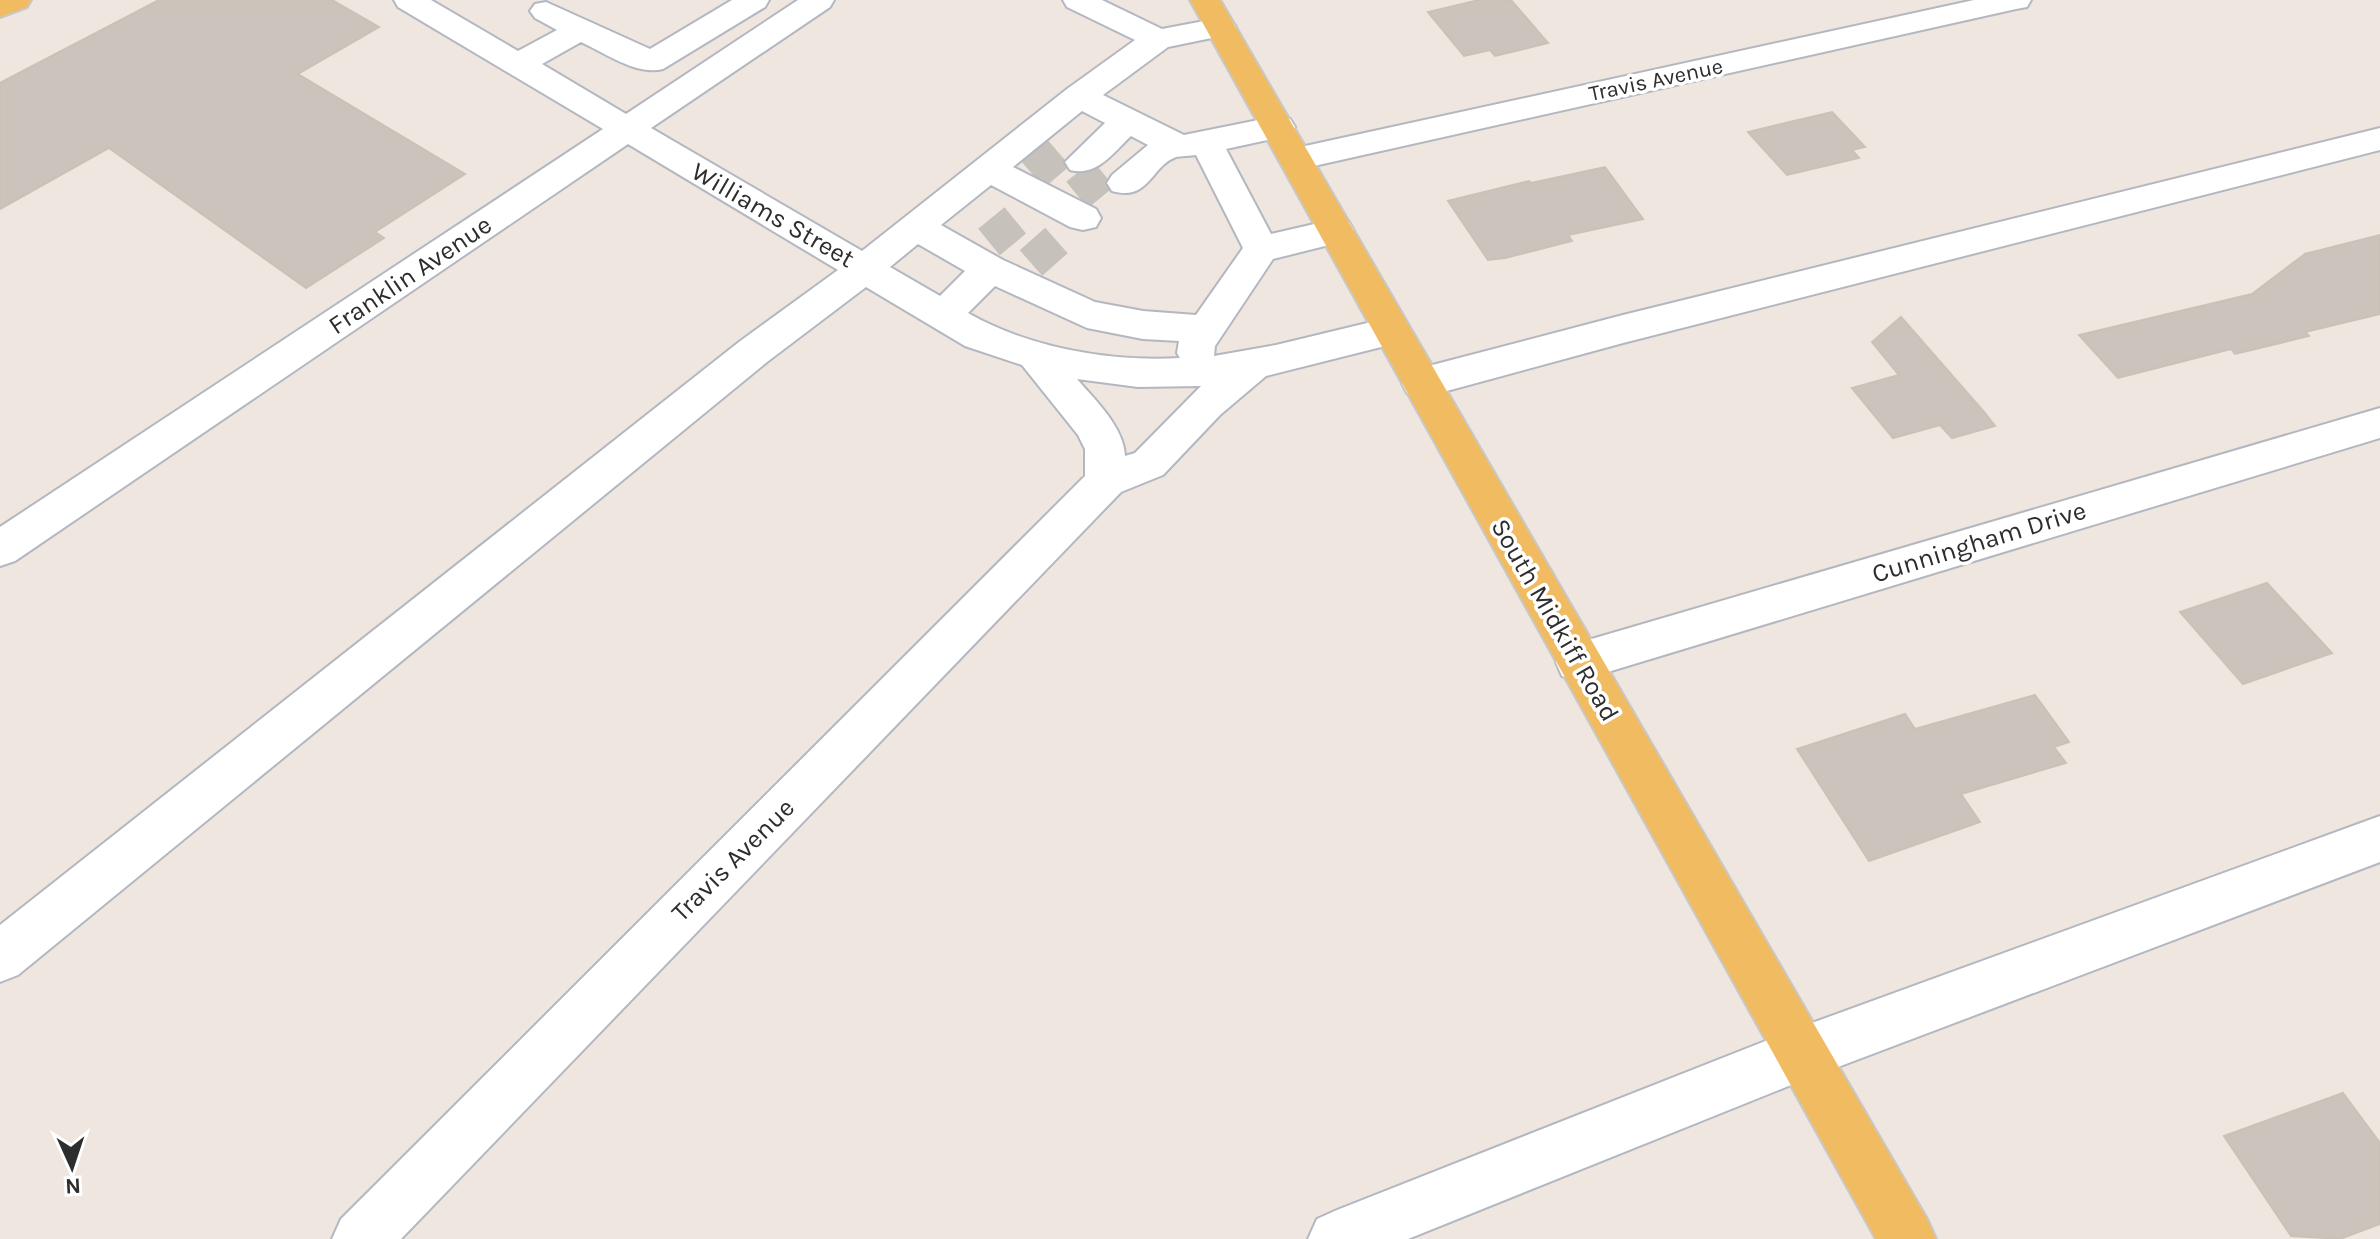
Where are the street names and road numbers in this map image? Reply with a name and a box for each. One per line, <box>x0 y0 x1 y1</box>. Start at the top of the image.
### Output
street label: Travis Avenue <box>1587 53 1725 107</box>
street label: Williams Street <box>686 156 860 274</box>
street label: Franklin Avenue <box>323 209 497 341</box>
street label: Cunningham Drive <box>1868 495 2090 589</box>
street label: South Midkiff Road <box>1484 513 1626 727</box>
street label: Travis Avenue <box>665 792 801 928</box>

